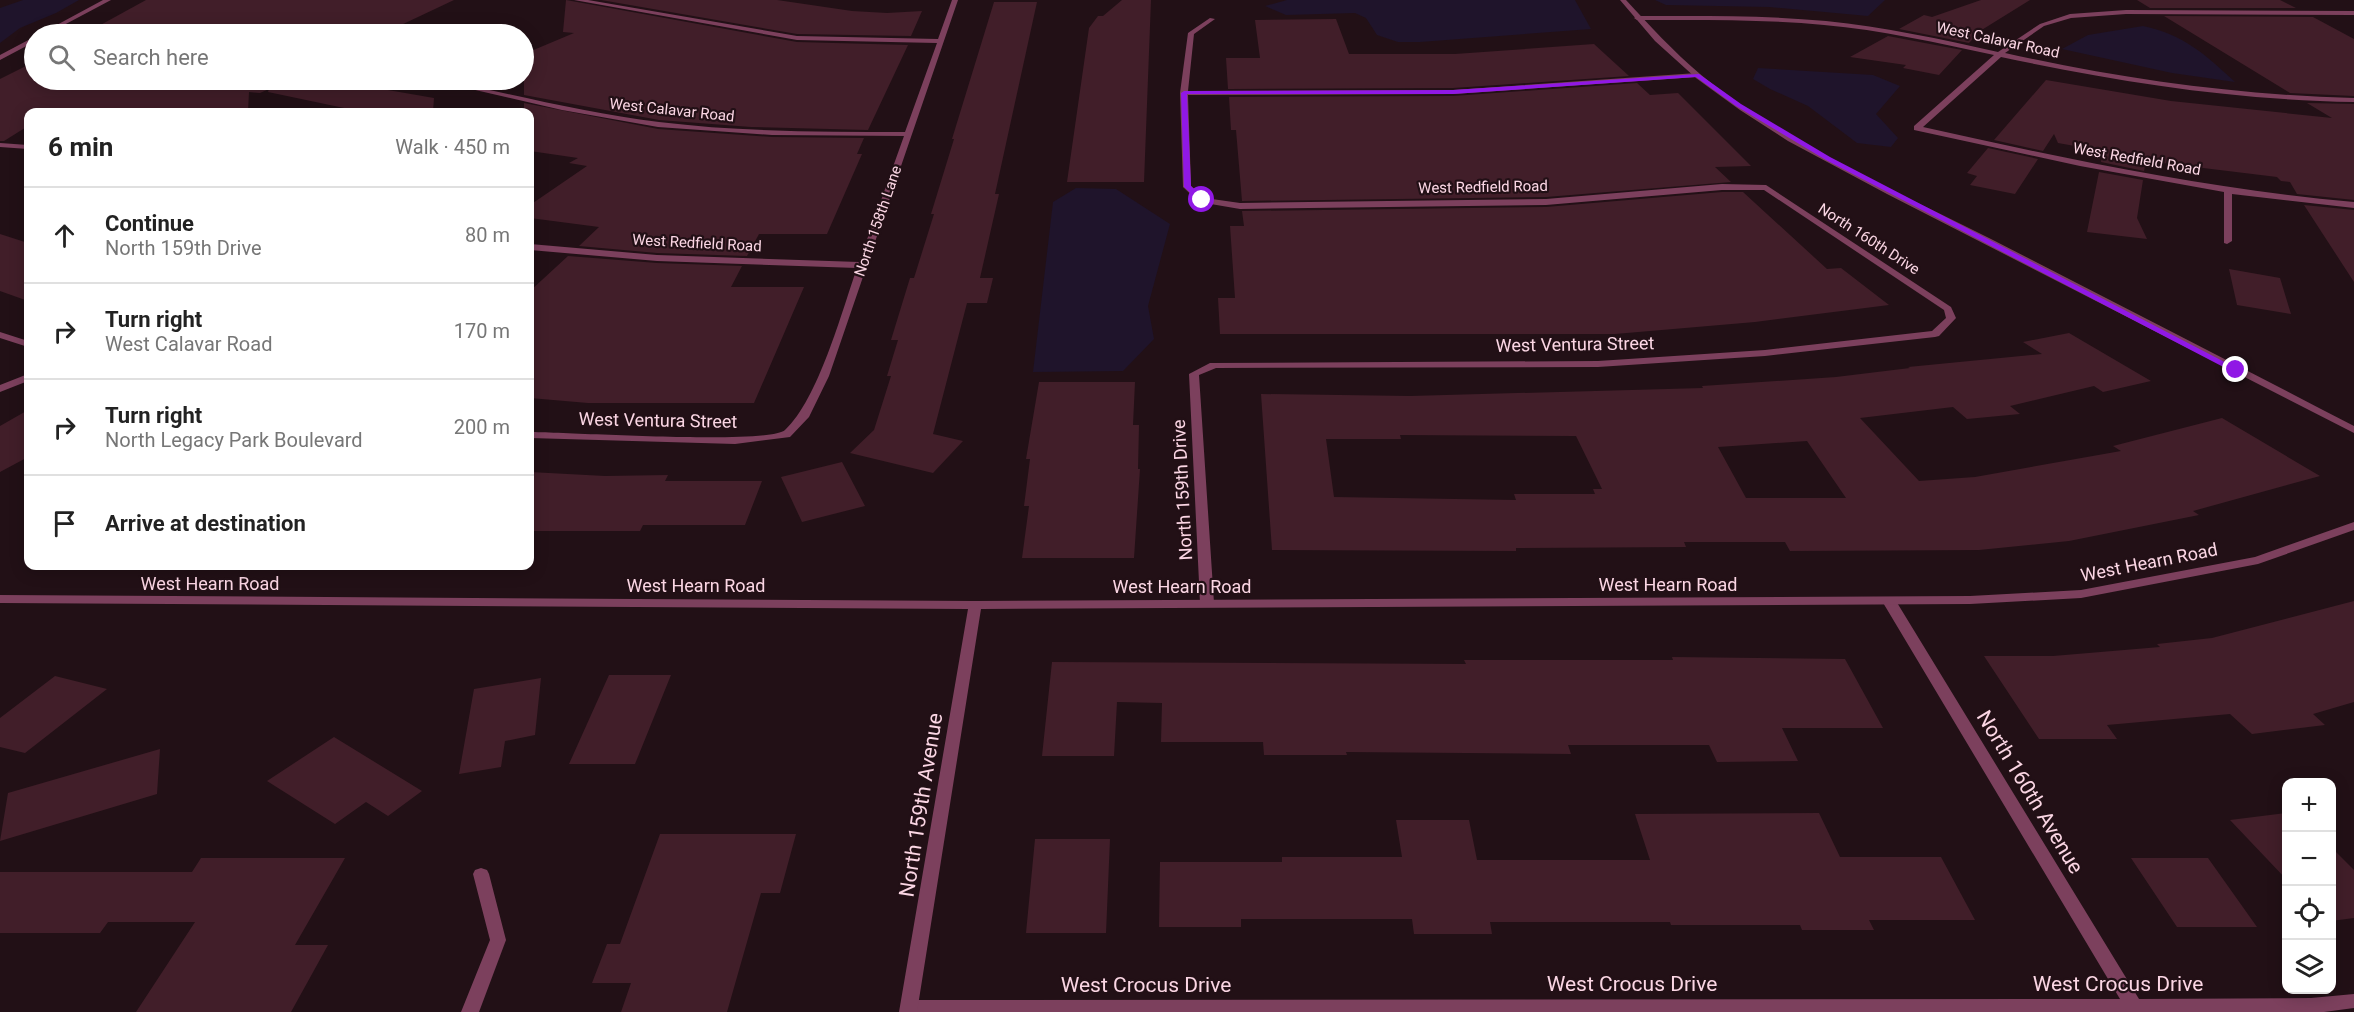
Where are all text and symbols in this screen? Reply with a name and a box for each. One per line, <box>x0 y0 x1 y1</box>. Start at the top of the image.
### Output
street label: West Calavar Road <box>1935 18 2061 62</box>
search box <box>24 24 534 90</box>
icon: search <box>45 41 78 74</box>
text: Search here <box>93 45 209 70</box>
street label: West Calavar Road <box>609 94 735 126</box>
text: 6 min <box>48 132 113 162</box>
text: Walk · 450 m <box>395 135 510 159</box>
street label: West Redfield Road <box>2072 139 2202 179</box>
street label: North 158th Lane <box>851 163 905 279</box>
street label: West Redfield Road <box>1418 177 1548 197</box>
route start <box>1188 186 1214 212</box>
street label: North 160th Drive <box>1815 199 1923 279</box>
text: Continue <box>105 211 194 236</box>
icon: ahead <box>48 219 81 252</box>
text: 80 m <box>465 223 510 247</box>
street label: West Redfield Road <box>632 231 762 255</box>
text: North 159th Drive <box>105 236 262 260</box>
text: Turn right <box>105 307 202 332</box>
icon: right <box>48 315 81 348</box>
text: 170 m <box>454 319 510 343</box>
text: West Calavar Road <box>105 332 272 356</box>
street label: West Ventura Street <box>1495 332 1655 356</box>
route end <box>2222 356 2248 382</box>
text: Turn right <box>105 403 202 428</box>
street label: West Ventura Street <box>578 408 738 432</box>
icon: right <box>48 411 81 444</box>
text: 200 m <box>454 415 510 439</box>
street label: North 159th Drive <box>1168 419 1196 561</box>
text: North Legacy Park Boulevard <box>105 428 363 452</box>
icon: arrive <box>48 507 81 540</box>
text: Arrive at destination <box>105 511 306 536</box>
street label: West Hearn Road <box>2079 538 2219 586</box>
street label: West Hearn Road <box>141 573 279 594</box>
street label: West Hearn Road <box>1599 574 1737 595</box>
street label: West Hearn Road <box>627 575 765 596</box>
street label: West Hearn Road <box>1113 576 1251 597</box>
street label: North 160th Avenue <box>1972 706 2088 878</box>
street label: North 159th Avenue <box>895 711 947 899</box>
map controls <box>2282 778 2336 994</box>
button: + <box>2282 778 2336 832</box>
button: − <box>2282 832 2336 886</box>
button: locate <box>2282 886 2336 940</box>
button: layers <box>2282 940 2336 994</box>
street label: West Crocus Drive <box>1547 972 1717 996</box>
street label: West Crocus Drive <box>2033 972 2203 996</box>
street label: West Crocus Drive <box>1061 973 1231 997</box>

